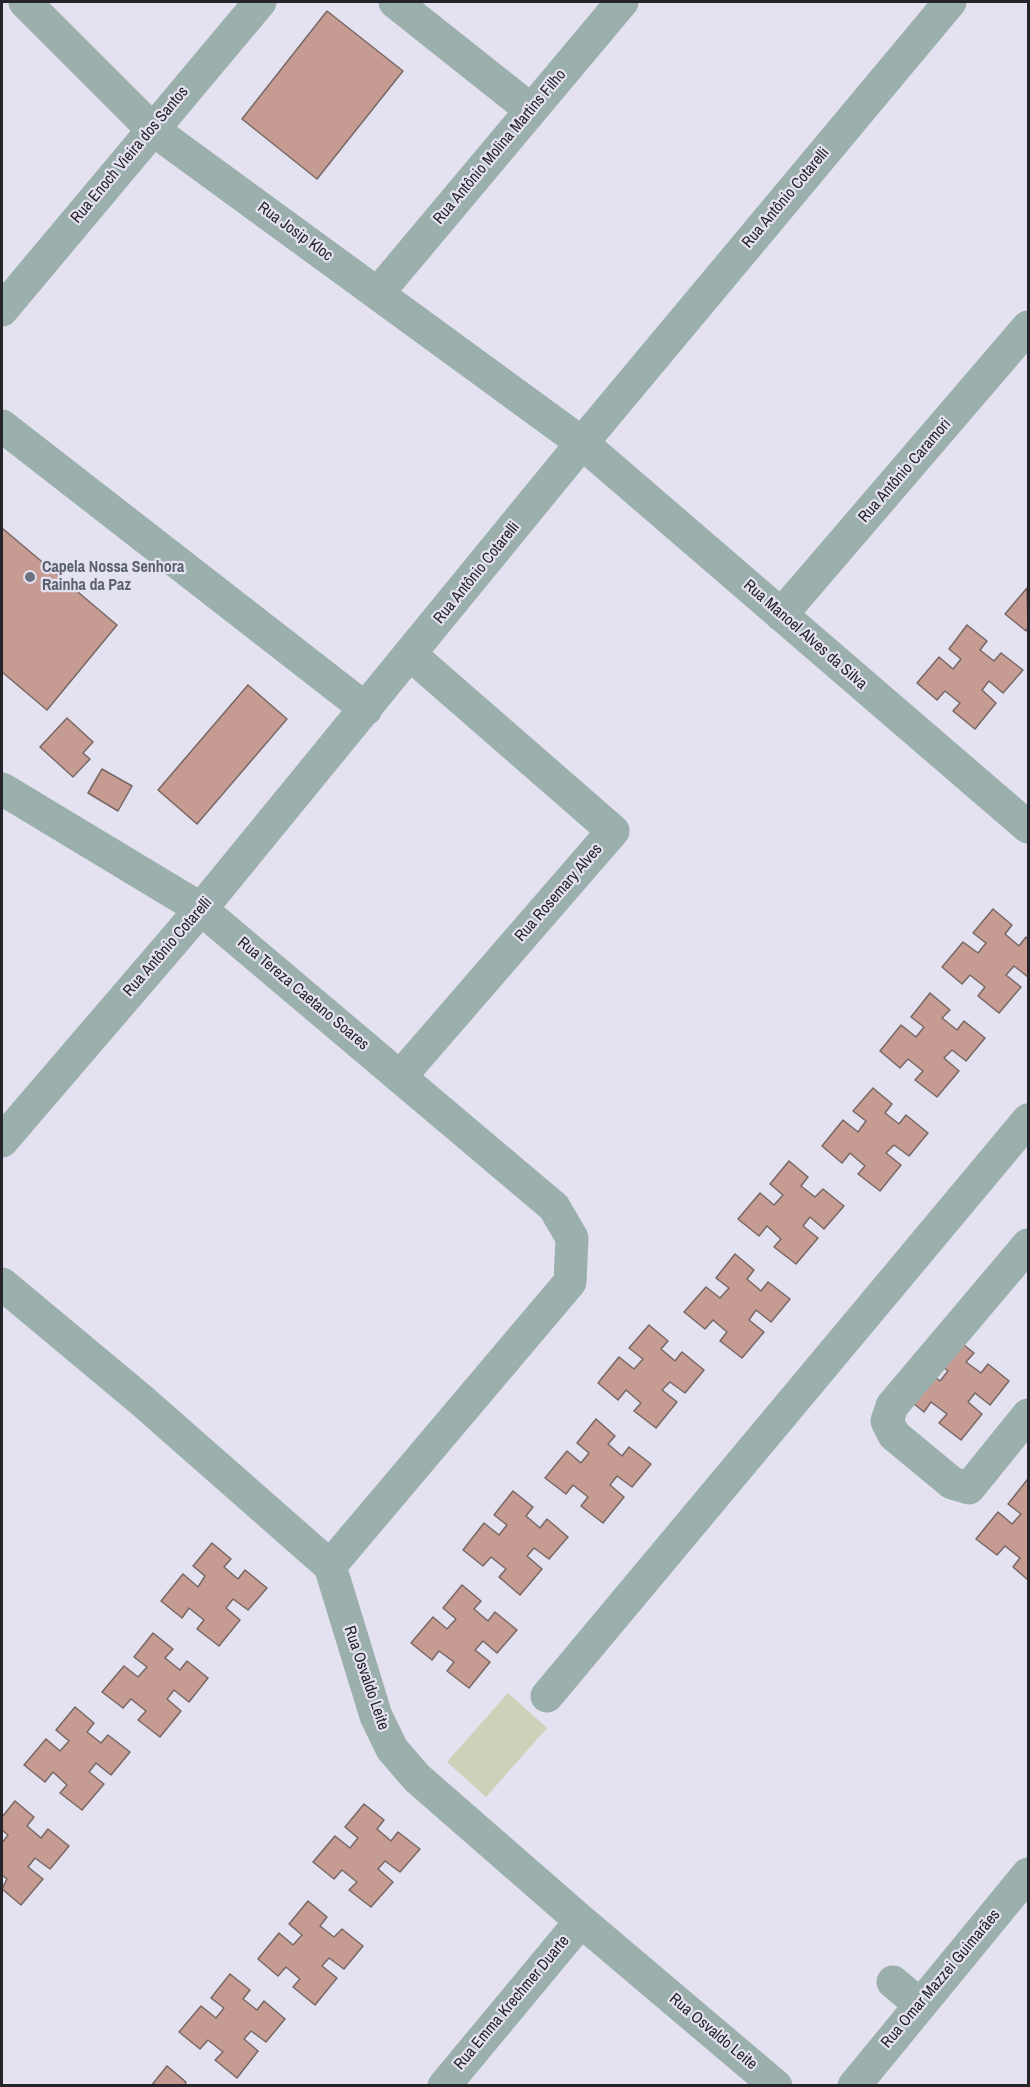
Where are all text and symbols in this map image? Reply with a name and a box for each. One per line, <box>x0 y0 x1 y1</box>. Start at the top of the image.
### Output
street label: Rua Antônio Molina Martins Filho <box>430 66 570 228</box>
street label: Rua Enoch Vieira dos Santos <box>67 83 193 227</box>
street label: Rua Antônio Cotarelli <box>738 144 834 252</box>
street label: Rua Josip Kloc <box>254 198 336 266</box>
street label: Rua Antônio Caramori <box>855 415 955 527</box>
street label: Rua Antônio Cotarelli <box>430 518 524 628</box>
place label: Capela Nossa Senhora Rainha da Paz <box>42 558 184 596</box>
marker: Capela Nossa Senhora Rainha da Paz <box>23 570 37 584</box>
street label: Rua Manoel Alves da Silva <box>739 576 871 694</box>
street label: Rua Rosemary Alves <box>511 840 607 946</box>
street label: Rua Antônio Cotarelli <box>120 893 216 1001</box>
street label: Rua Tereza Caetano Soares <box>233 933 373 1055</box>
street label: Rua Osvaldo Leite <box>339 1623 393 1733</box>
street label: Rua Omar Mazzei Guimarães <box>877 1906 1005 2052</box>
street label: Rua Emma Krechmer Duarte <box>450 1932 574 2074</box>
street label: Rua Osvaldo Leite <box>665 1990 761 2074</box>

